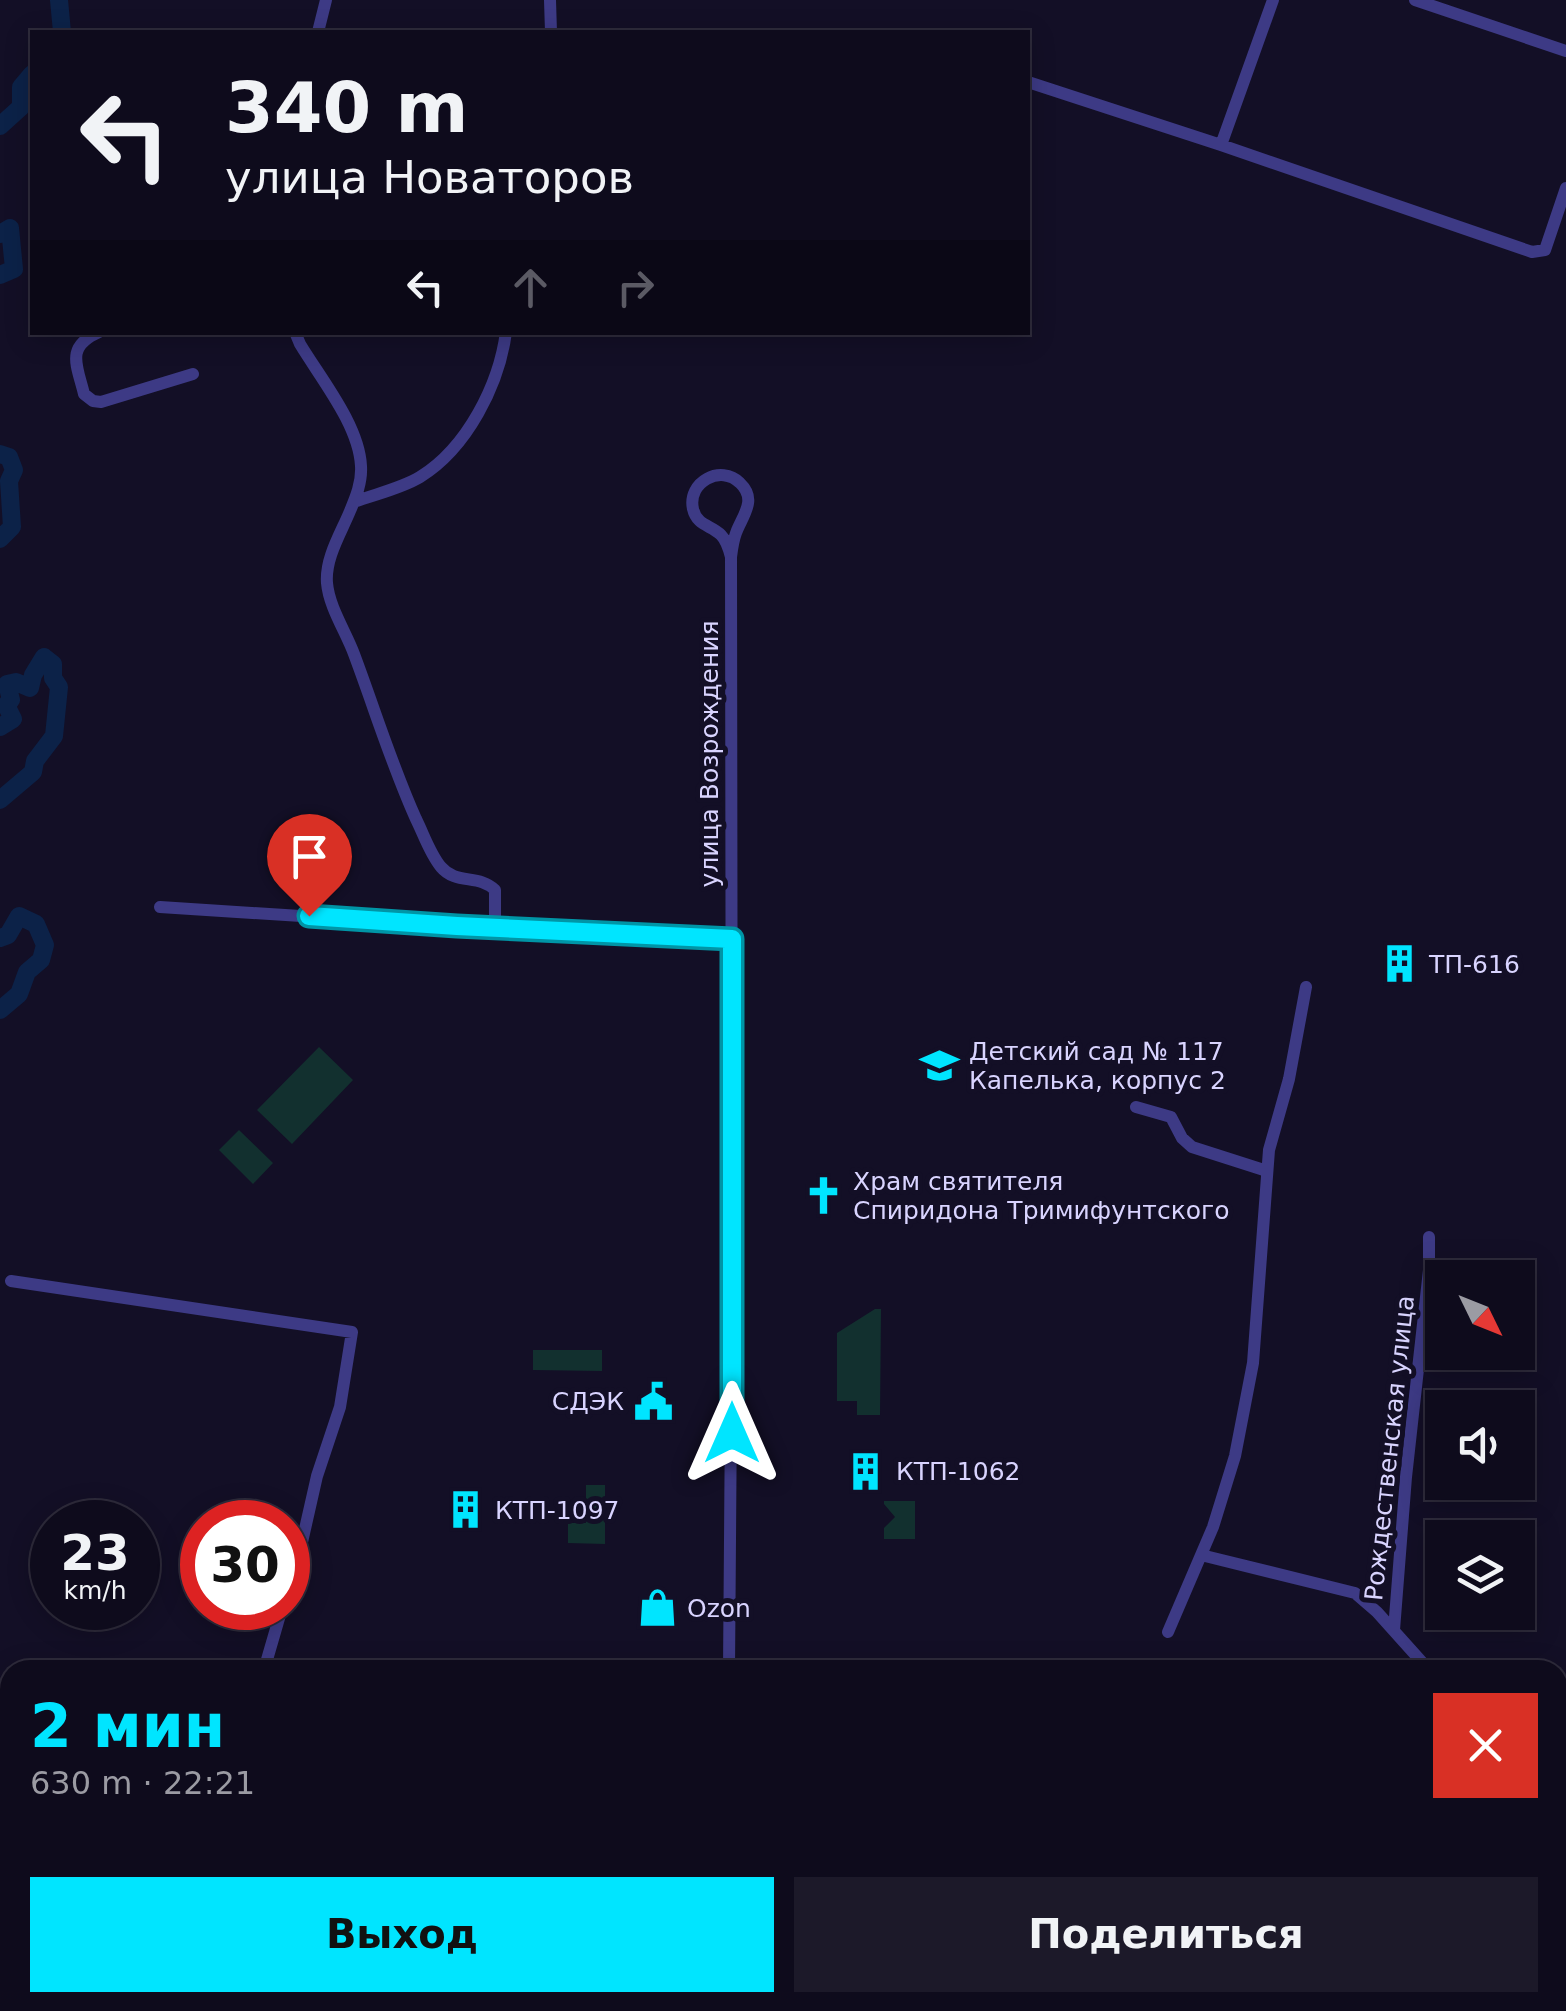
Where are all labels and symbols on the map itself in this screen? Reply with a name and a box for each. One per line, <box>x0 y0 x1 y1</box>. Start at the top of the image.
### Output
street label: улица Возрождения <box>695 620 724 888</box>
pin <box>267 814 352 917</box>
building icon: ТП-616 <box>1378 943 1420 985</box>
place label: ТП-616 <box>1428 950 1520 979</box>
place label: Детский сад № 117 Капелька, корпус 2 <box>969 1037 1226 1095</box>
school or university icon: Детский сад № 117 Капелька, корпус 2 <box>918 1044 960 1086</box>
place label: Храм святителя Спиридона Тримифунтского <box>853 1167 1230 1225</box>
church icon: Храм святителя Спиридона Тримифунтского <box>802 1174 844 1216</box>
north arrow <box>1425 1260 1535 1370</box>
street label: Рождественская улица <box>1359 1294 1420 1602</box>
public building icon: СДЭК <box>633 1380 675 1422</box>
position arrow <box>680 1381 784 1485</box>
place label: СДЭК <box>552 1387 624 1416</box>
building icon: КТП-1062 <box>845 1450 887 1492</box>
place label: КТП-1062 <box>896 1457 1020 1486</box>
building icon: КТП-1097 <box>444 1489 486 1531</box>
place label: КТП-1097 <box>495 1496 619 1525</box>
speed limit sign: 30 <box>180 1500 310 1630</box>
shop icon: Ozon <box>636 1587 678 1629</box>
place label: Ozon <box>687 1594 751 1623</box>

